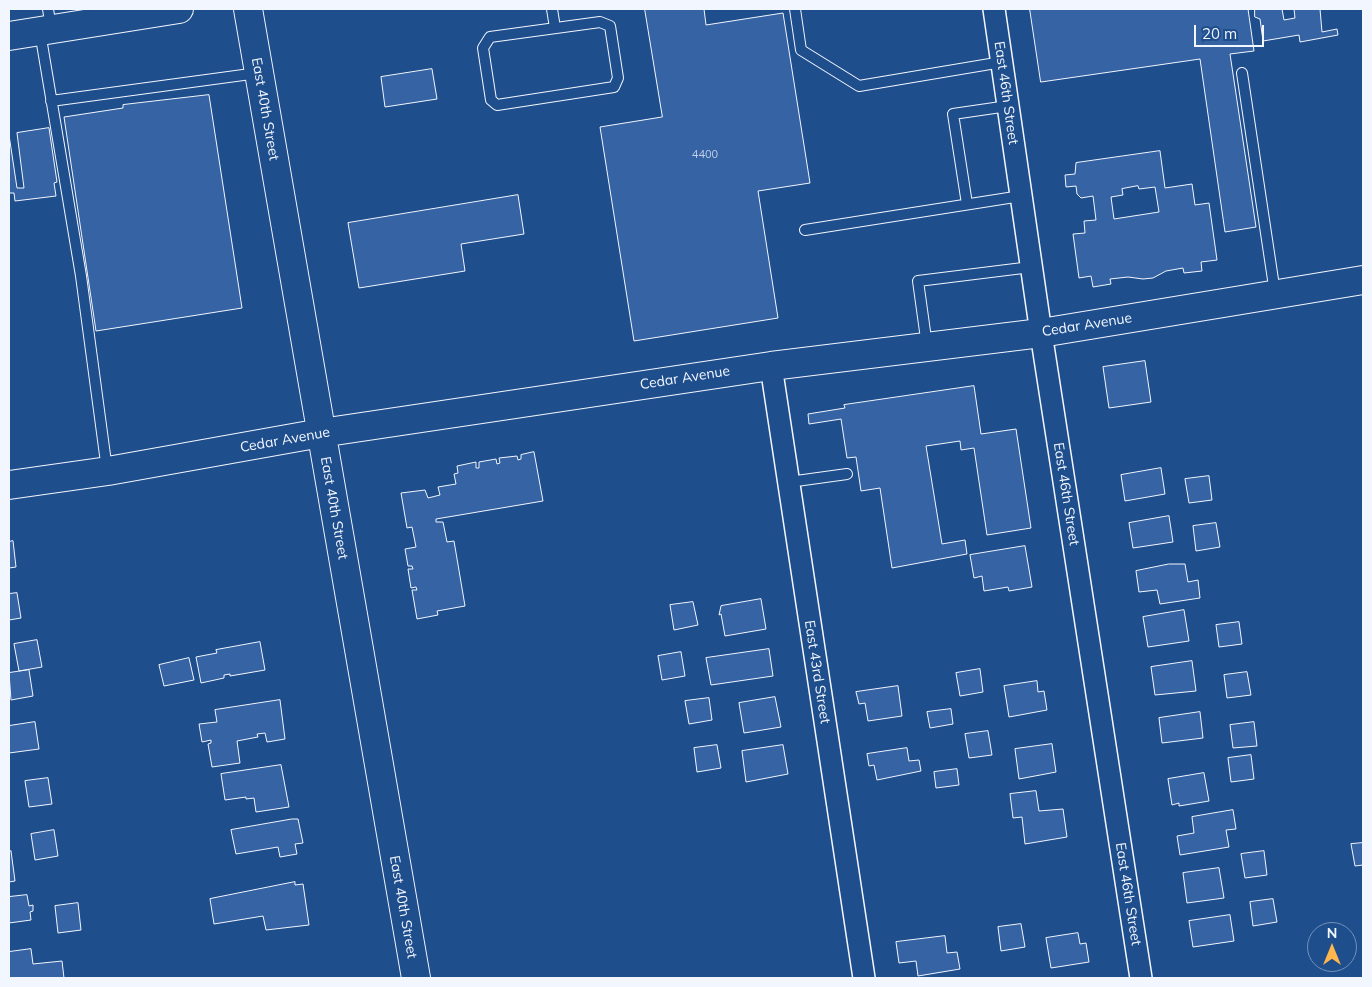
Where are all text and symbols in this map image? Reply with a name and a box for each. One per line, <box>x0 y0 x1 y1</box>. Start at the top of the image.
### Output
scale bar <box>1197 15 1267 47</box>
text: 20 m <box>1202 24 1237 43</box>
street label: East 46th Street <box>990 40 1022 146</box>
street label: East 40th Street <box>248 56 282 162</box>
house number: 4400 <box>692 148 718 162</box>
street label: Cedar Avenue <box>1041 310 1133 340</box>
street label: Cedar Avenue <box>639 363 731 393</box>
street label: Cedar Avenue <box>239 424 331 456</box>
street label: East 46th Street <box>1050 441 1082 547</box>
street label: East 40th Street <box>317 455 351 561</box>
street label: East 43rd Street <box>801 619 833 725</box>
street label: East 46th Street <box>1112 841 1144 947</box>
street label: East 40th Street <box>386 854 420 960</box>
north arrow <box>1307 922 1357 972</box>
text: N <box>1327 924 1337 942</box>

